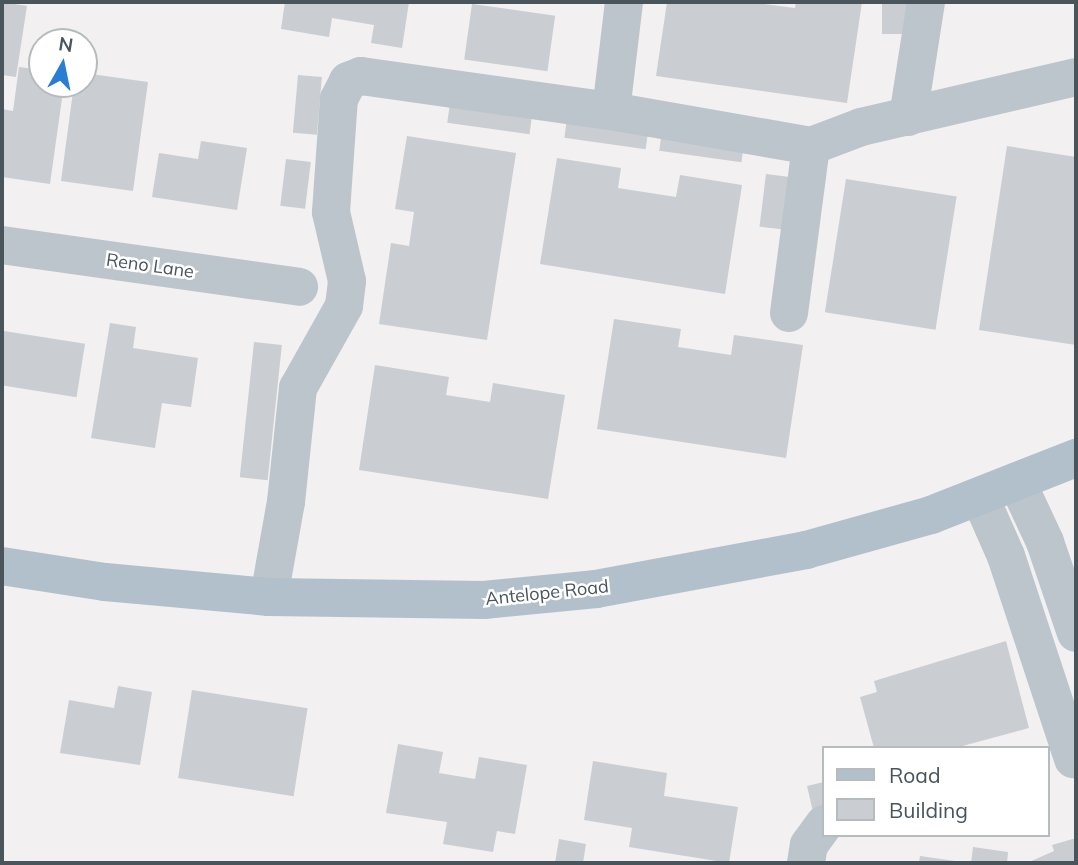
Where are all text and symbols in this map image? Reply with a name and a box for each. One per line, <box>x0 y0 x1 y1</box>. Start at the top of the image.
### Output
north arrow <box>28 28 98 98</box>
text: N <box>57 31 75 57</box>
street label: Reno Lane <box>105 249 195 283</box>
street label: Antelope Road <box>484 576 610 610</box>
legend <box>822 746 1050 837</box>
text: Road <box>889 762 940 788</box>
text: Building <box>889 797 968 823</box>

